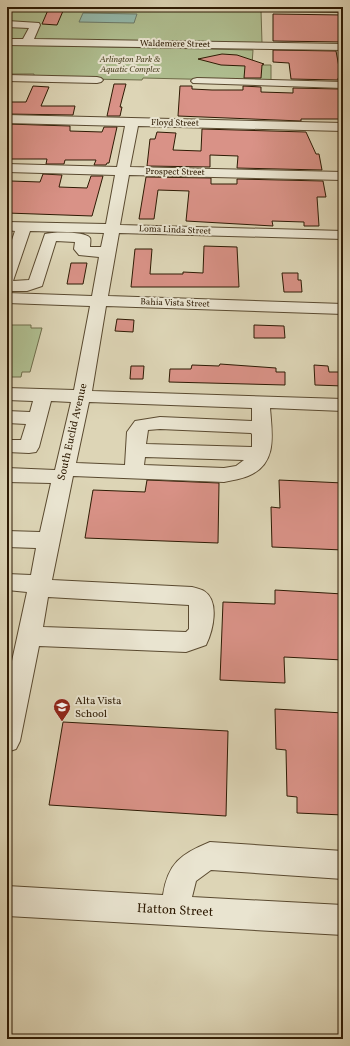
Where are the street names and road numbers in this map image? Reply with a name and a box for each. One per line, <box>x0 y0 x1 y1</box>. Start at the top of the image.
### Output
street label: Waldemere Street <box>140 37 210 51</box>
street label: Floyd Street <box>151 116 199 130</box>
street label: Prospect Street <box>145 165 205 179</box>
street label: Loma Linda Street <box>139 222 211 238</box>
street label: Bahia Vista Street <box>140 295 210 311</box>
street label: South Euclid Avenue <box>55 382 91 482</box>
street label: Hatton Street <box>136 900 214 922</box>

